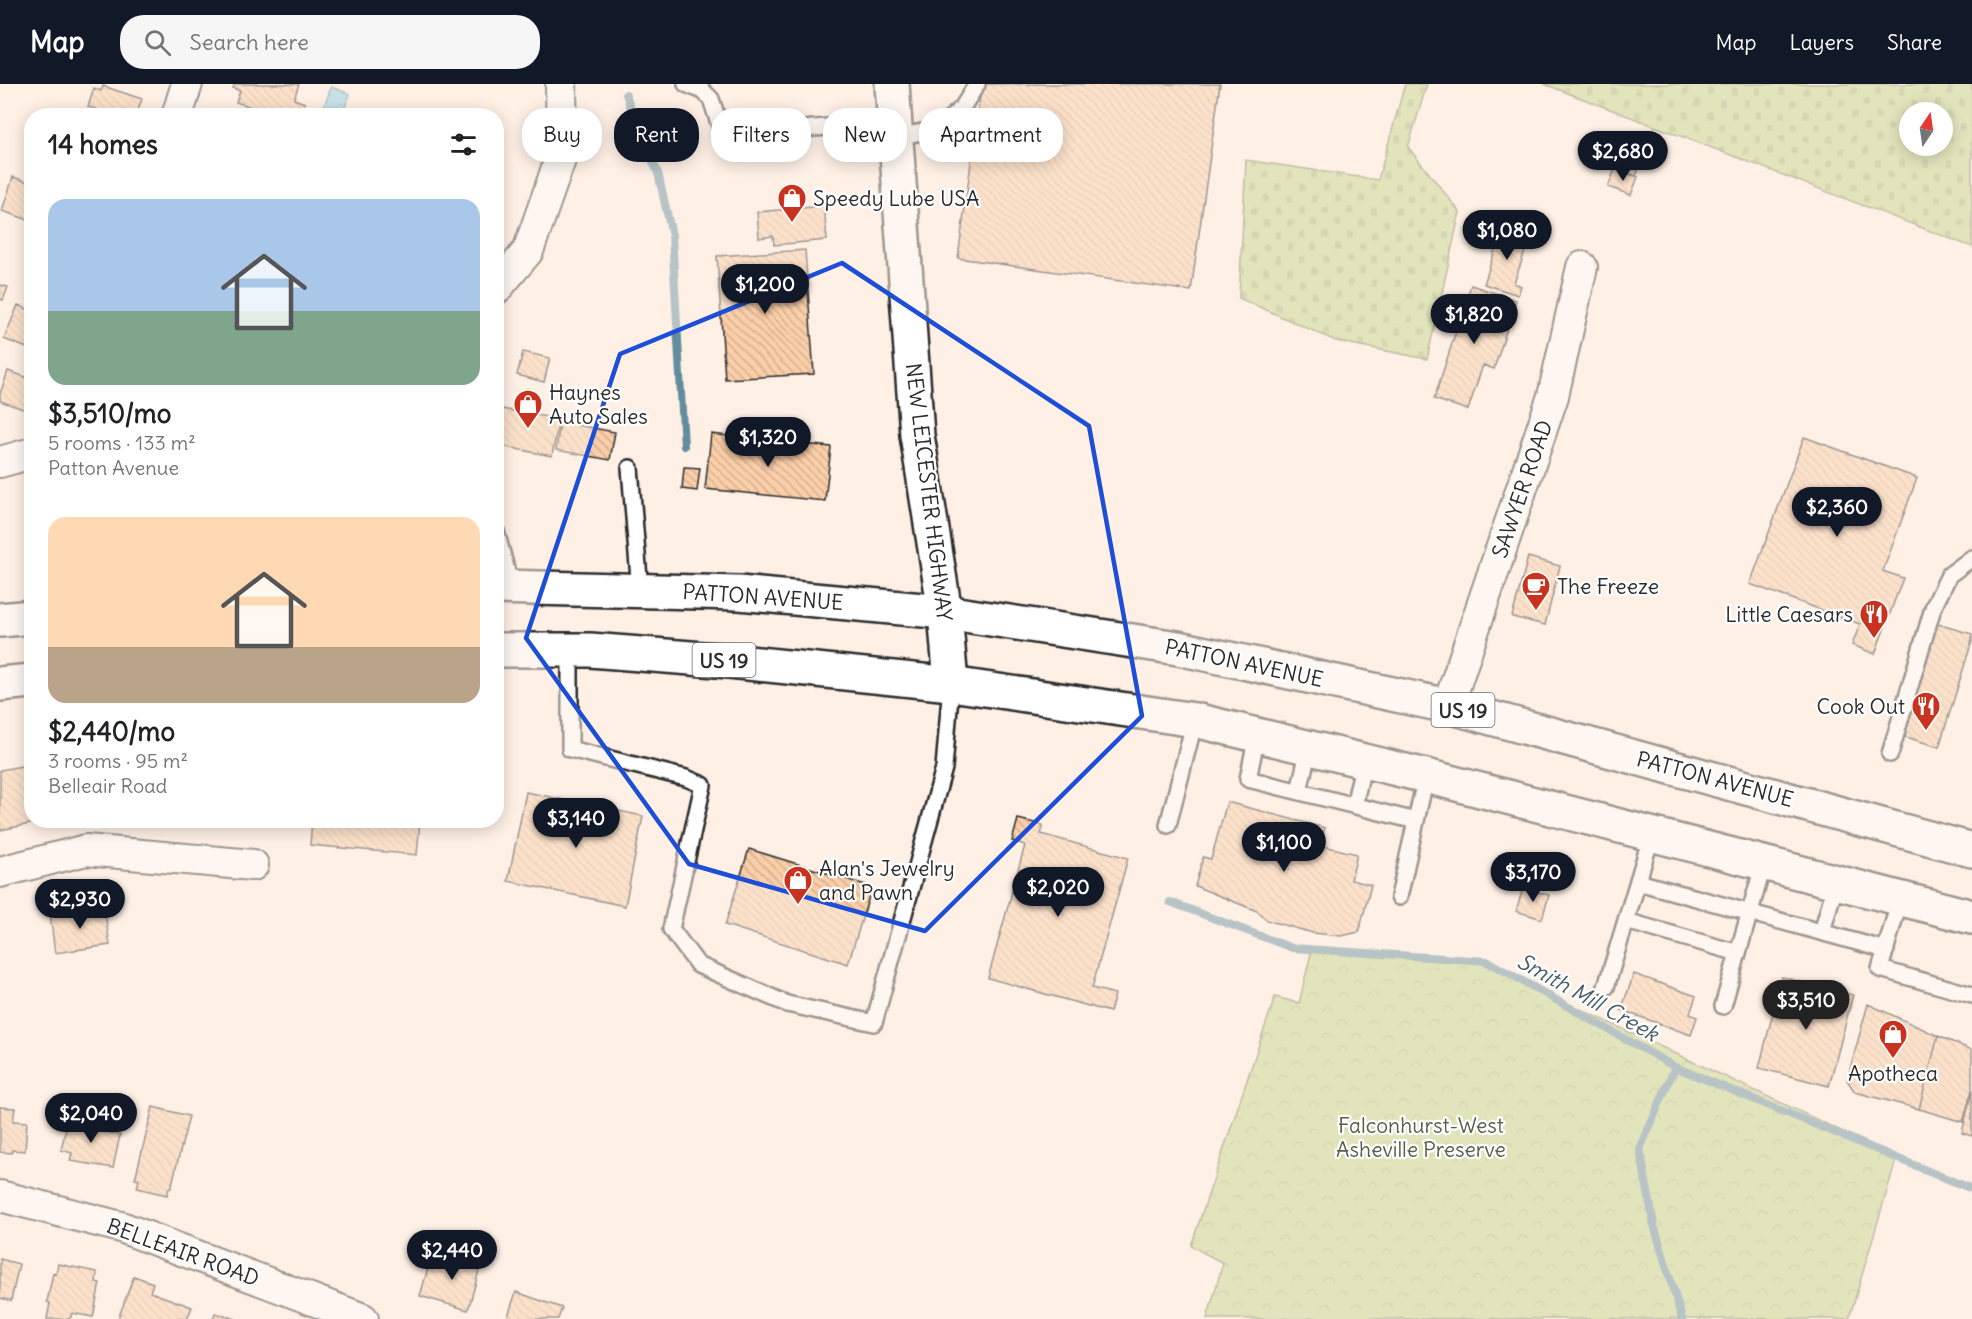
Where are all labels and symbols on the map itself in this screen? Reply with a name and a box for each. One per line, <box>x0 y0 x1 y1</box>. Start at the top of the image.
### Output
north arrow <box>1899 102 1953 156</box>
pin: $2,680 <box>1574 131 1672 182</box>
shop icon: Speedy Lube USA <box>776 182 808 224</box>
place label: Speedy Lube USA <box>813 185 979 212</box>
pin: $1,080 <box>1458 210 1556 261</box>
pin: $1,200 <box>716 264 814 315</box>
pin: $1,820 <box>1425 294 1523 345</box>
street label: NEW LEICESTER HIGHWAY <box>900 361 958 623</box>
place label: Haynes Auto Sales <box>549 379 648 430</box>
shop icon: Haynes Auto Sales <box>512 388 544 430</box>
pin: $1,320 <box>719 417 817 468</box>
street label: SAWYER ROAD <box>1486 417 1558 561</box>
pin: $2,360 <box>1788 487 1886 538</box>
cafe icon: The Freeze <box>1520 570 1552 612</box>
place label: The Freeze <box>1557 573 1659 600</box>
street label: PATTON AVENUE <box>682 578 844 616</box>
restaurant icon: Little Caesars <box>1858 598 1890 640</box>
place label: Little Caesars <box>1725 601 1853 628</box>
street label: PATTON AVENUE <box>1162 633 1326 693</box>
road number: US 19 <box>692 643 756 677</box>
restaurant icon: Cook Out <box>1910 690 1942 732</box>
road number: US 19 <box>1432 693 1494 727</box>
place label: Cook Out <box>1816 693 1905 720</box>
street label: PATTON AVENUE <box>1634 745 1796 813</box>
pin: $3,140 <box>527 798 625 849</box>
pin: $1,100 <box>1235 822 1333 873</box>
pin: $3,170 <box>1484 852 1582 903</box>
place label: Alan's Jewelry and Pawn <box>819 855 955 906</box>
shop icon: Alan's Jewelry and Pawn <box>782 864 814 906</box>
pin: $2,020 <box>1009 867 1107 918</box>
pin: $2,930 <box>31 879 129 930</box>
water label: Smith Mill Creek <box>1512 947 1665 1048</box>
pin: $3,510 <box>1757 980 1855 1031</box>
shop icon: Apotheca <box>1877 1018 1909 1060</box>
place label: Apotheca <box>1848 1060 1938 1087</box>
pin: $2,040 <box>42 1093 140 1144</box>
park label: Falconhurst-West Asheville Preserve <box>1336 1112 1506 1163</box>
street label: BELLEAIR ROAD <box>103 1212 263 1292</box>
pin: $2,440 <box>403 1230 501 1281</box>

